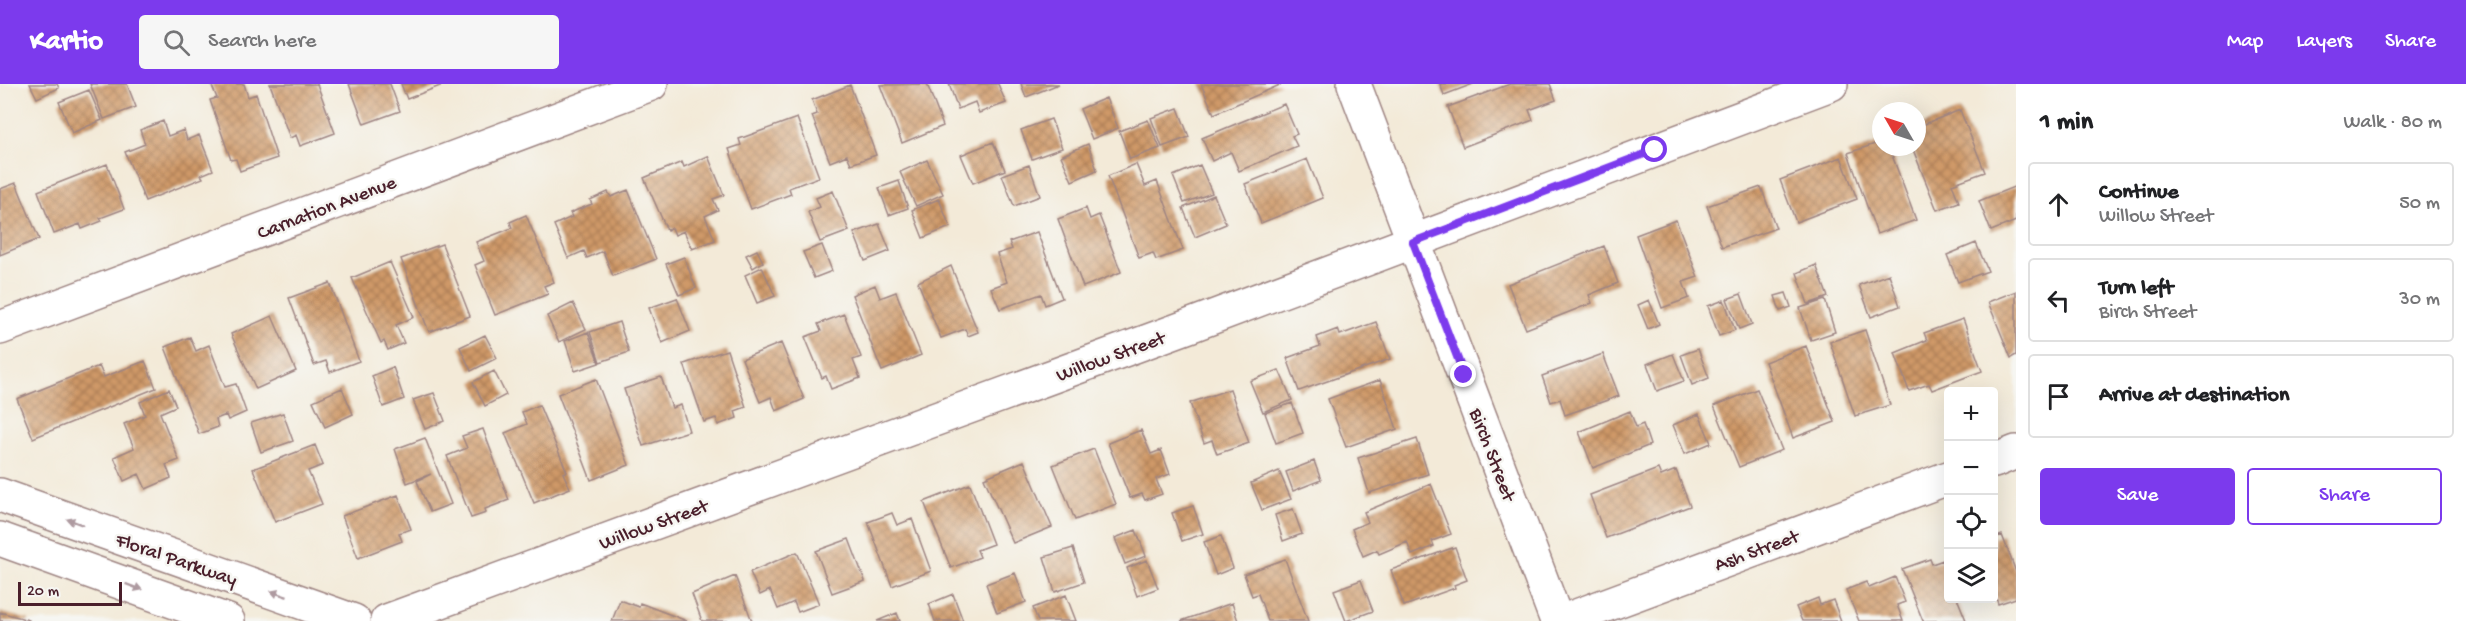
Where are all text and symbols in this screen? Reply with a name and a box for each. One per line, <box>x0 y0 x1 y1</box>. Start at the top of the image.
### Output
search box <box>139 15 559 69</box>
text: Kartio <box>30 26 103 59</box>
icon: search <box>160 26 193 59</box>
text: Search here <box>208 29 316 55</box>
text: Map <box>2227 30 2263 55</box>
text: Layers <box>2296 30 2352 55</box>
text: Share <box>2385 30 2436 55</box>
north arrow <box>1872 102 1926 156</box>
text: 1 min <box>2040 108 2093 139</box>
text: Walk · 80 m <box>2344 112 2442 135</box>
route start <box>1641 136 1667 162</box>
street label: Carnation Avenue <box>255 172 401 246</box>
text: Continue <box>2099 180 2179 206</box>
icon: ahead <box>2042 188 2075 221</box>
text: 50 m <box>2399 193 2440 216</box>
text: Willow Street <box>2099 206 2213 229</box>
text: Turn left <box>2099 276 2173 302</box>
icon: left <box>2042 284 2075 317</box>
text: 30 m <box>2399 289 2440 312</box>
text: Birch Street <box>2099 302 2196 325</box>
street label: Willow Street <box>1054 327 1170 389</box>
route end <box>1450 361 1476 387</box>
icon: arrive <box>2042 380 2075 413</box>
text: Arrive at destination <box>2099 383 2289 409</box>
map controls <box>1944 387 1998 603</box>
button: + <box>1944 387 1998 441</box>
street label: Birch Street <box>1462 405 1520 506</box>
button: − <box>1944 441 1998 495</box>
button: Save <box>2040 468 2235 525</box>
button: Share <box>2247 468 2442 525</box>
street label: Willow Street <box>597 495 713 557</box>
button: locate <box>1944 495 1998 549</box>
one-way arrow <box>66 517 84 527</box>
street label: Ash Street <box>1712 526 1804 578</box>
street label: Floral Parkway <box>111 529 240 593</box>
button: layers <box>1944 549 1998 603</box>
scale bar <box>18 579 122 606</box>
text: 20 m <box>27 583 59 602</box>
one-way arrow <box>125 583 143 593</box>
one-way arrow <box>270 589 288 599</box>

